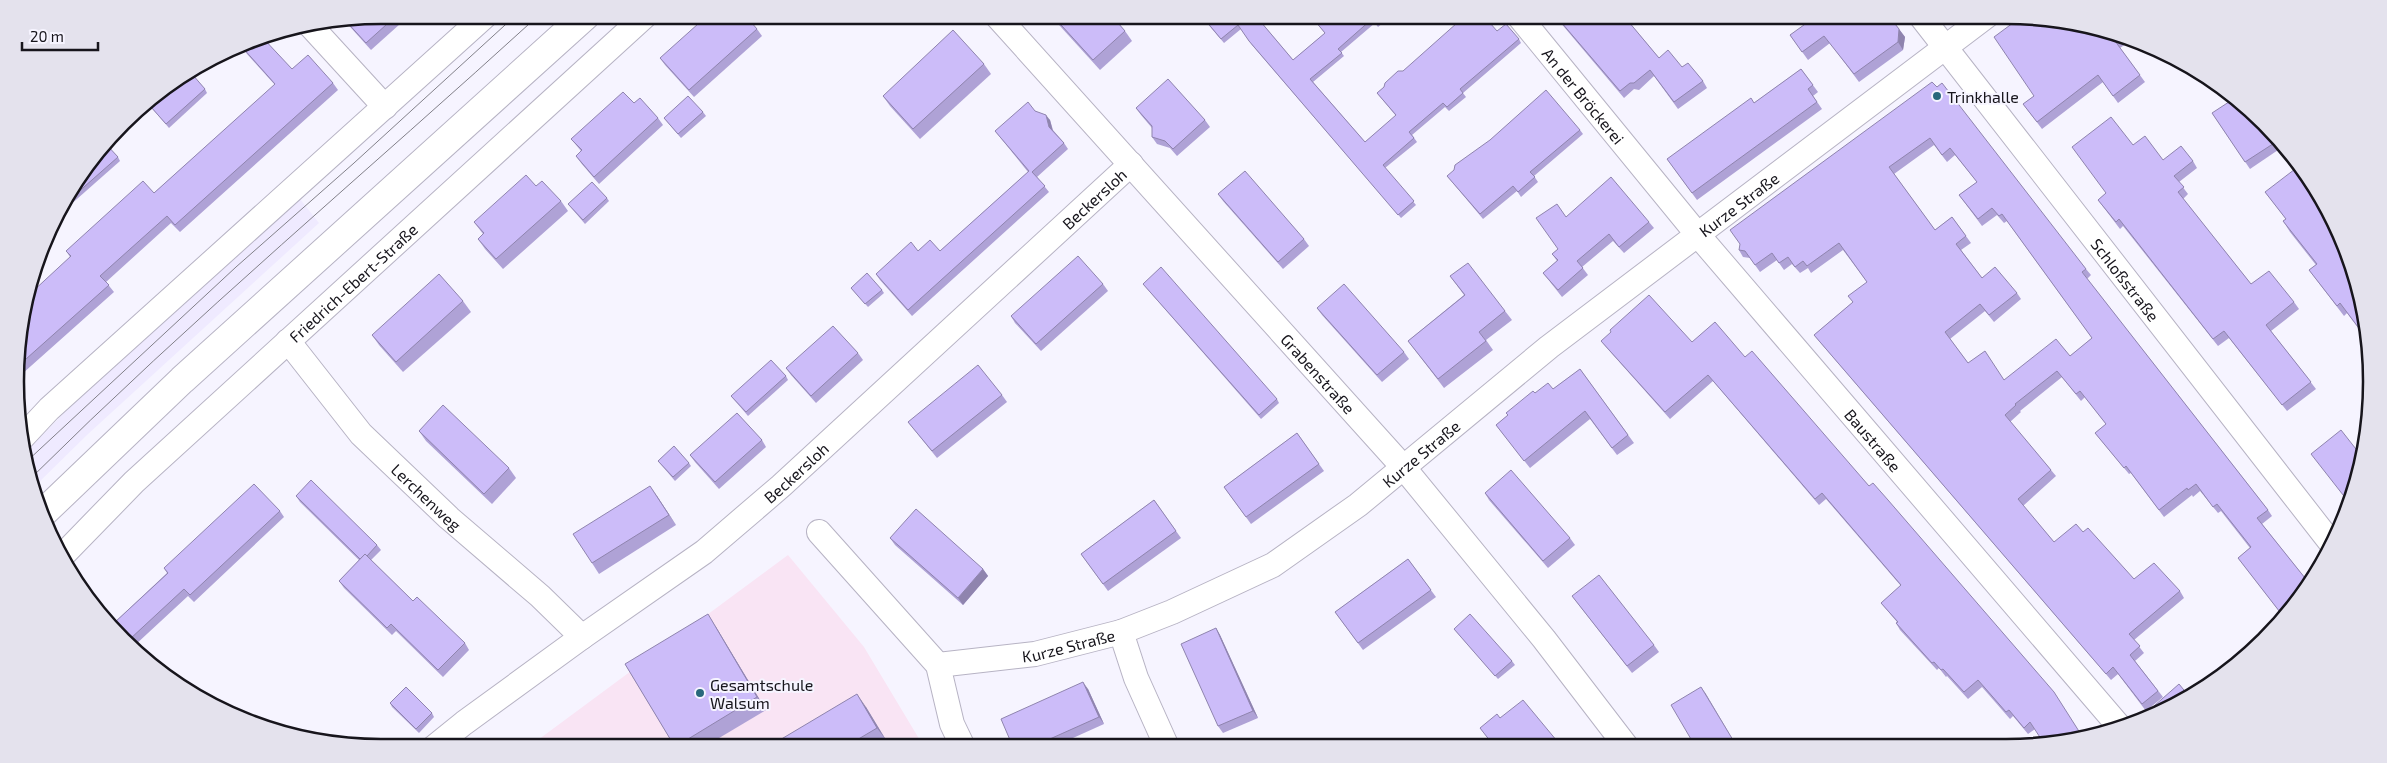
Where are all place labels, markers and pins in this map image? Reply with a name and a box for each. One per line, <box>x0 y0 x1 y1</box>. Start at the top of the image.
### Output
place label: Trinkhalle <box>1947 87 2019 106</box>
marker: Trinkhalle <box>1931 90 1943 102</box>
place label: Gesamtschule Walsum <box>710 675 813 712</box>
marker: Gesamtschule Walsum <box>694 687 706 699</box>

